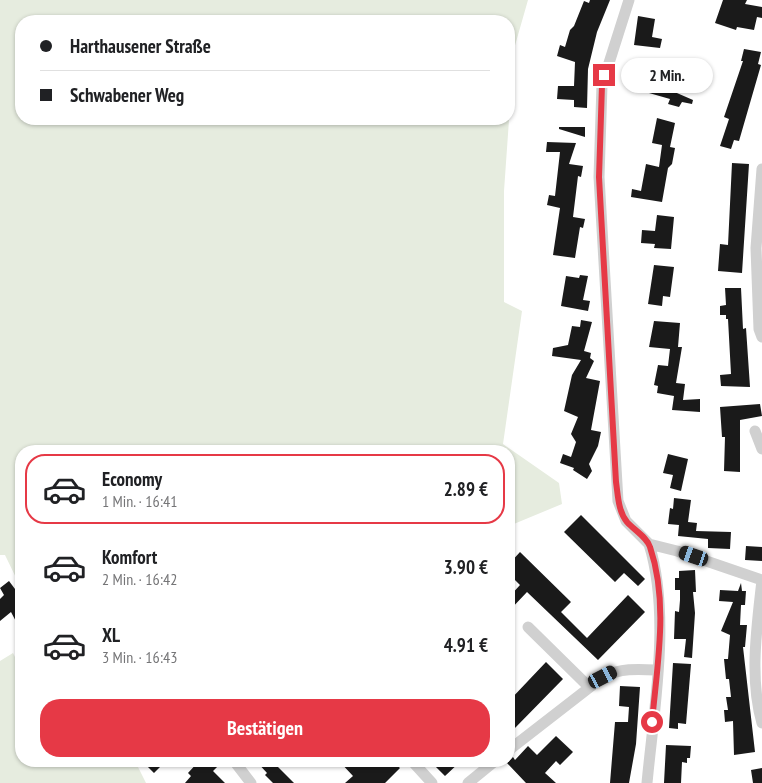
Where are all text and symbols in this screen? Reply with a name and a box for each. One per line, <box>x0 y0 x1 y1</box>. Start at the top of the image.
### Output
text: Harthausener Straße <box>70 34 211 58</box>
callout: 2 Min. <box>622 58 714 92</box>
route end <box>593 64 615 86</box>
text: 2 Min. <box>649 65 685 85</box>
text: Schwabener Weg <box>70 83 184 107</box>
icon: car <box>42 467 87 512</box>
text: Economy <box>102 467 162 491</box>
text: 2.89 € <box>444 477 488 501</box>
text: 1 Min. · 16:41 <box>102 491 177 511</box>
car <box>677 544 710 568</box>
icon: car <box>42 545 87 590</box>
text: Komfort <box>102 545 157 569</box>
text: 3.90 € <box>444 555 488 579</box>
text: 2 Min. · 16:42 <box>102 569 177 589</box>
icon: car <box>42 623 87 668</box>
text: XL <box>102 623 120 647</box>
text: 4.91 € <box>444 633 488 657</box>
text: 3 Min. · 16:43 <box>102 647 177 667</box>
car <box>586 664 619 690</box>
button: Bestätigen <box>40 699 490 757</box>
route start <box>641 711 663 733</box>

